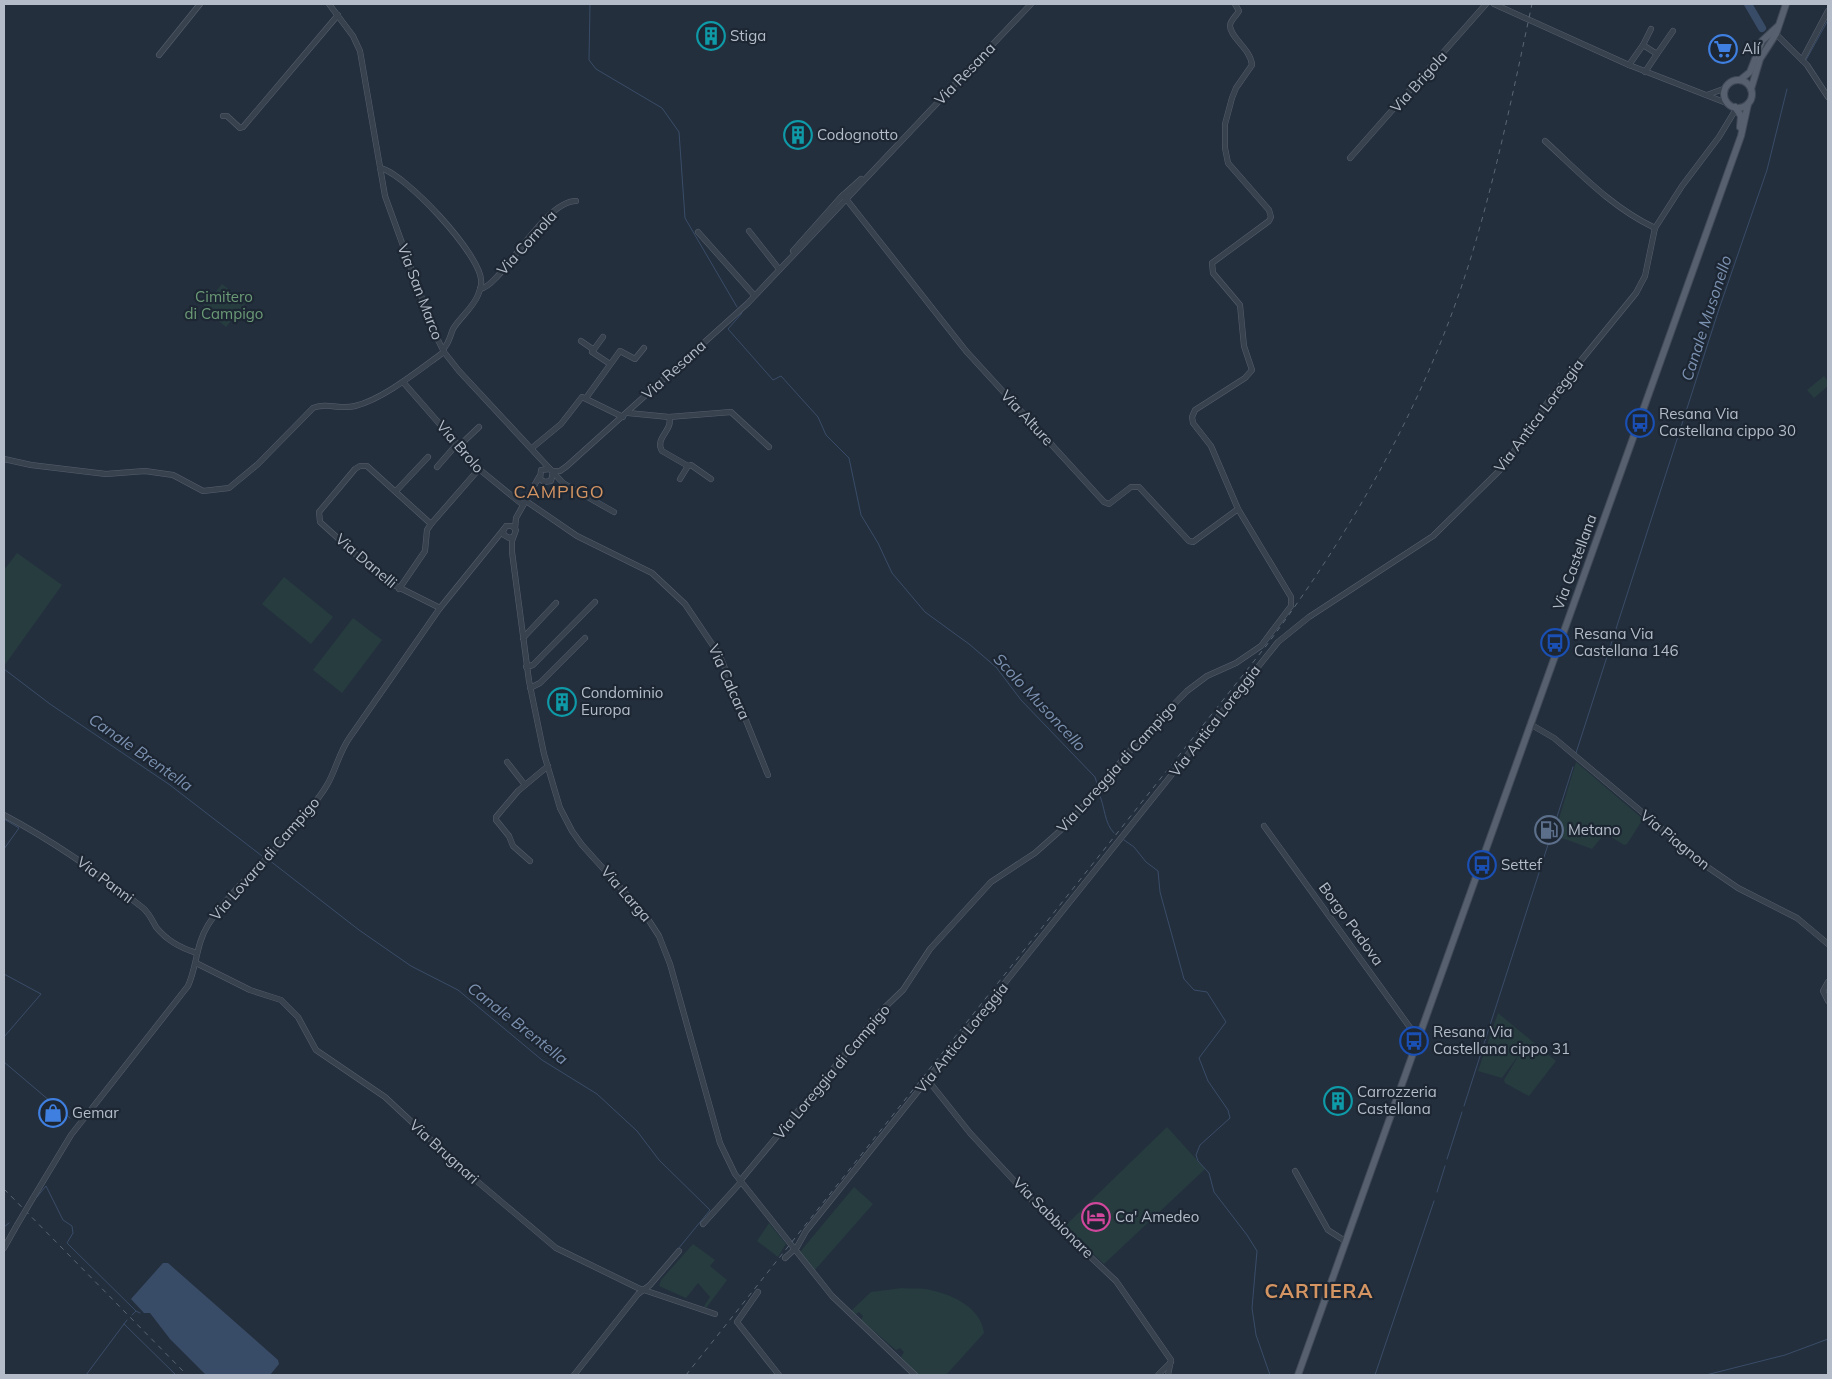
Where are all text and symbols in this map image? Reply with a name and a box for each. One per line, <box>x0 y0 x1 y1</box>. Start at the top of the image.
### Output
building icon: Stiga <box>696 21 726 51</box>
place label: Stiga <box>730 26 766 45</box>
supermarket icon: Alí <box>1708 34 1738 64</box>
street label: Via Resana <box>930 38 999 109</box>
place label: Alí <box>1742 39 1762 58</box>
street label: Via Brigola <box>1386 47 1451 116</box>
building icon: Codognotto <box>783 120 813 150</box>
place label: Codognotto <box>817 125 898 144</box>
street label: Via Cornola <box>493 206 561 279</box>
street label: Via San Marco <box>393 241 447 342</box>
water label: Canale Musonello <box>1676 253 1736 383</box>
park label: Cimitero di Campigo <box>185 287 263 323</box>
street label: Via Resana <box>638 336 710 403</box>
street label: Via Antica Loreggia <box>1490 355 1587 476</box>
street label: Via Alture <box>997 386 1058 449</box>
place label: Resana Via Castellana cippo 30 <box>1659 404 1796 440</box>
bus stop icon: Resana Via Castellana cippo 30 <box>1625 408 1655 438</box>
street label: Via Brolo <box>432 417 488 477</box>
district label: CAMPIGO <box>513 480 605 503</box>
street label: Via Castellana <box>1548 511 1601 612</box>
street label: Via Danelli <box>332 529 401 592</box>
place label: Resana Via Castellana 146 <box>1574 624 1679 660</box>
bus stop icon: Resana Via Castellana 146 <box>1540 628 1570 658</box>
street label: Via Calcara <box>704 641 754 722</box>
water label: Scolo Musoncello <box>990 649 1090 755</box>
street label: Via Antica Loreggia <box>1165 661 1264 780</box>
place label: Condominio Europa <box>581 683 663 719</box>
building icon: Condominio Europa <box>547 687 577 717</box>
street label: Via Loreggia di Campigo <box>1053 697 1181 836</box>
water label: Canale Brentella <box>85 709 197 795</box>
street label: Via Lovara di Campigo <box>206 793 323 924</box>
street label: Via Piagnon <box>1637 806 1714 874</box>
fuel station icon: Metano <box>1534 815 1564 845</box>
place label: Metano <box>1568 820 1621 839</box>
bus stop icon: Settef <box>1467 850 1497 880</box>
street label: Via Panni <box>73 852 138 907</box>
place label: Settef <box>1501 855 1543 874</box>
street label: Via Larga <box>597 862 656 925</box>
street label: Borgo Padova <box>1315 878 1388 969</box>
water label: Canale Brentella <box>464 978 573 1069</box>
street label: Via Antica Loreggia <box>911 979 1012 1097</box>
street label: Via Loreggia di Campigo <box>770 1000 894 1143</box>
place label: Resana Via Castellana cippo 31 <box>1433 1022 1570 1058</box>
bus stop icon: Resana Via Castellana cippo 31 <box>1399 1026 1429 1056</box>
place label: Carrozzeria Castellana <box>1357 1082 1437 1118</box>
building icon: Carrozzeria Castellana <box>1323 1086 1353 1116</box>
shop icon: Gemar <box>38 1098 68 1128</box>
place label: Gemar <box>72 1103 119 1122</box>
street label: Via Brugnari <box>406 1115 483 1188</box>
street label: Via Sabbionare <box>1009 1173 1098 1262</box>
hotel icon: Ca' Amedeo <box>1081 1202 1111 1232</box>
place label: Ca' Amedeo <box>1115 1207 1199 1226</box>
district label: CARTIERA <box>1265 1278 1373 1303</box>

